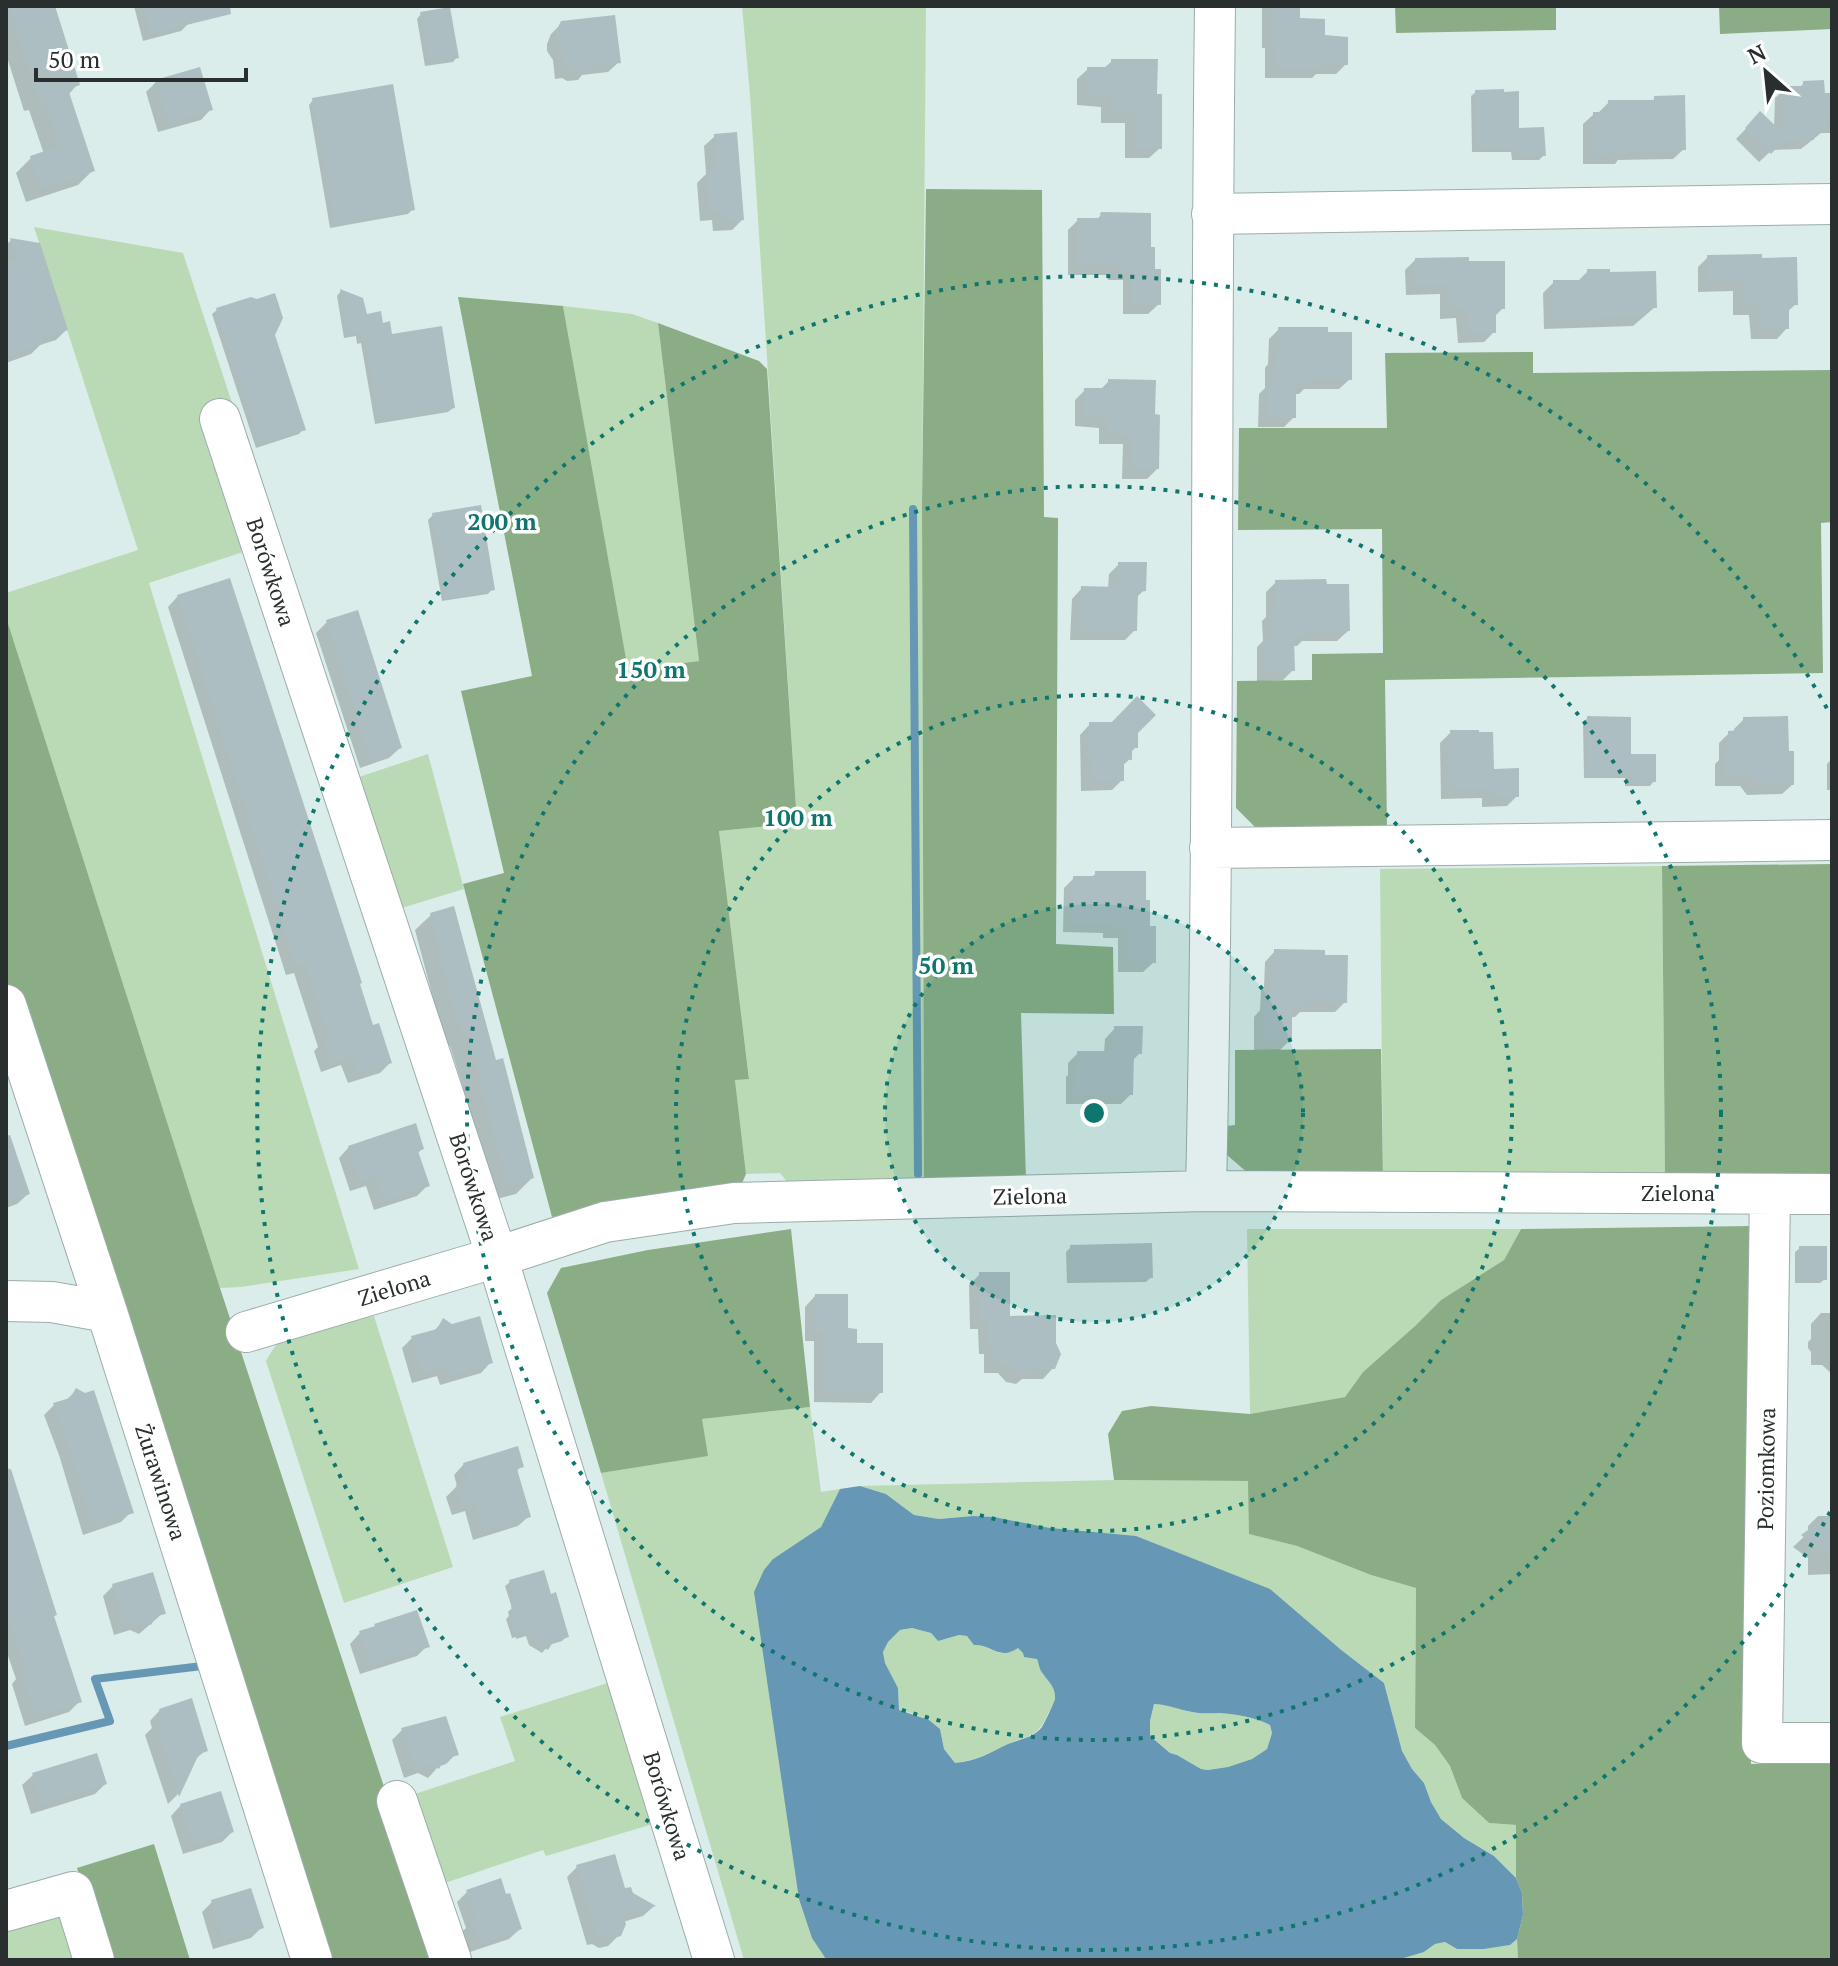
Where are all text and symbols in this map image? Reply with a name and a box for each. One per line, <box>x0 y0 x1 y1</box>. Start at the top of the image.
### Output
scale bar <box>36 32 246 82</box>
north arrow <box>1726 32 1806 112</box>
text: N <box>1743 37 1771 70</box>
text: 50 m <box>48 43 100 75</box>
text: 200 m <box>467 505 537 537</box>
street label: Borówkowa <box>240 514 303 630</box>
text: 150 m <box>616 653 686 685</box>
text: 100 m <box>763 801 833 833</box>
text: 50 m <box>918 949 974 981</box>
centre of rings <box>1080 1099 1108 1127</box>
street label: Borówkowa <box>443 1129 506 1245</box>
street label: Zielona <box>1641 1178 1715 1207</box>
street label: Zielona <box>993 1180 1067 1211</box>
street label: Zielona <box>354 1263 434 1312</box>
street label: Poziomkowa <box>1750 1407 1781 1531</box>
street label: Żurawinowa <box>129 1420 194 1544</box>
street label: Borówkowa <box>637 1748 698 1864</box>

